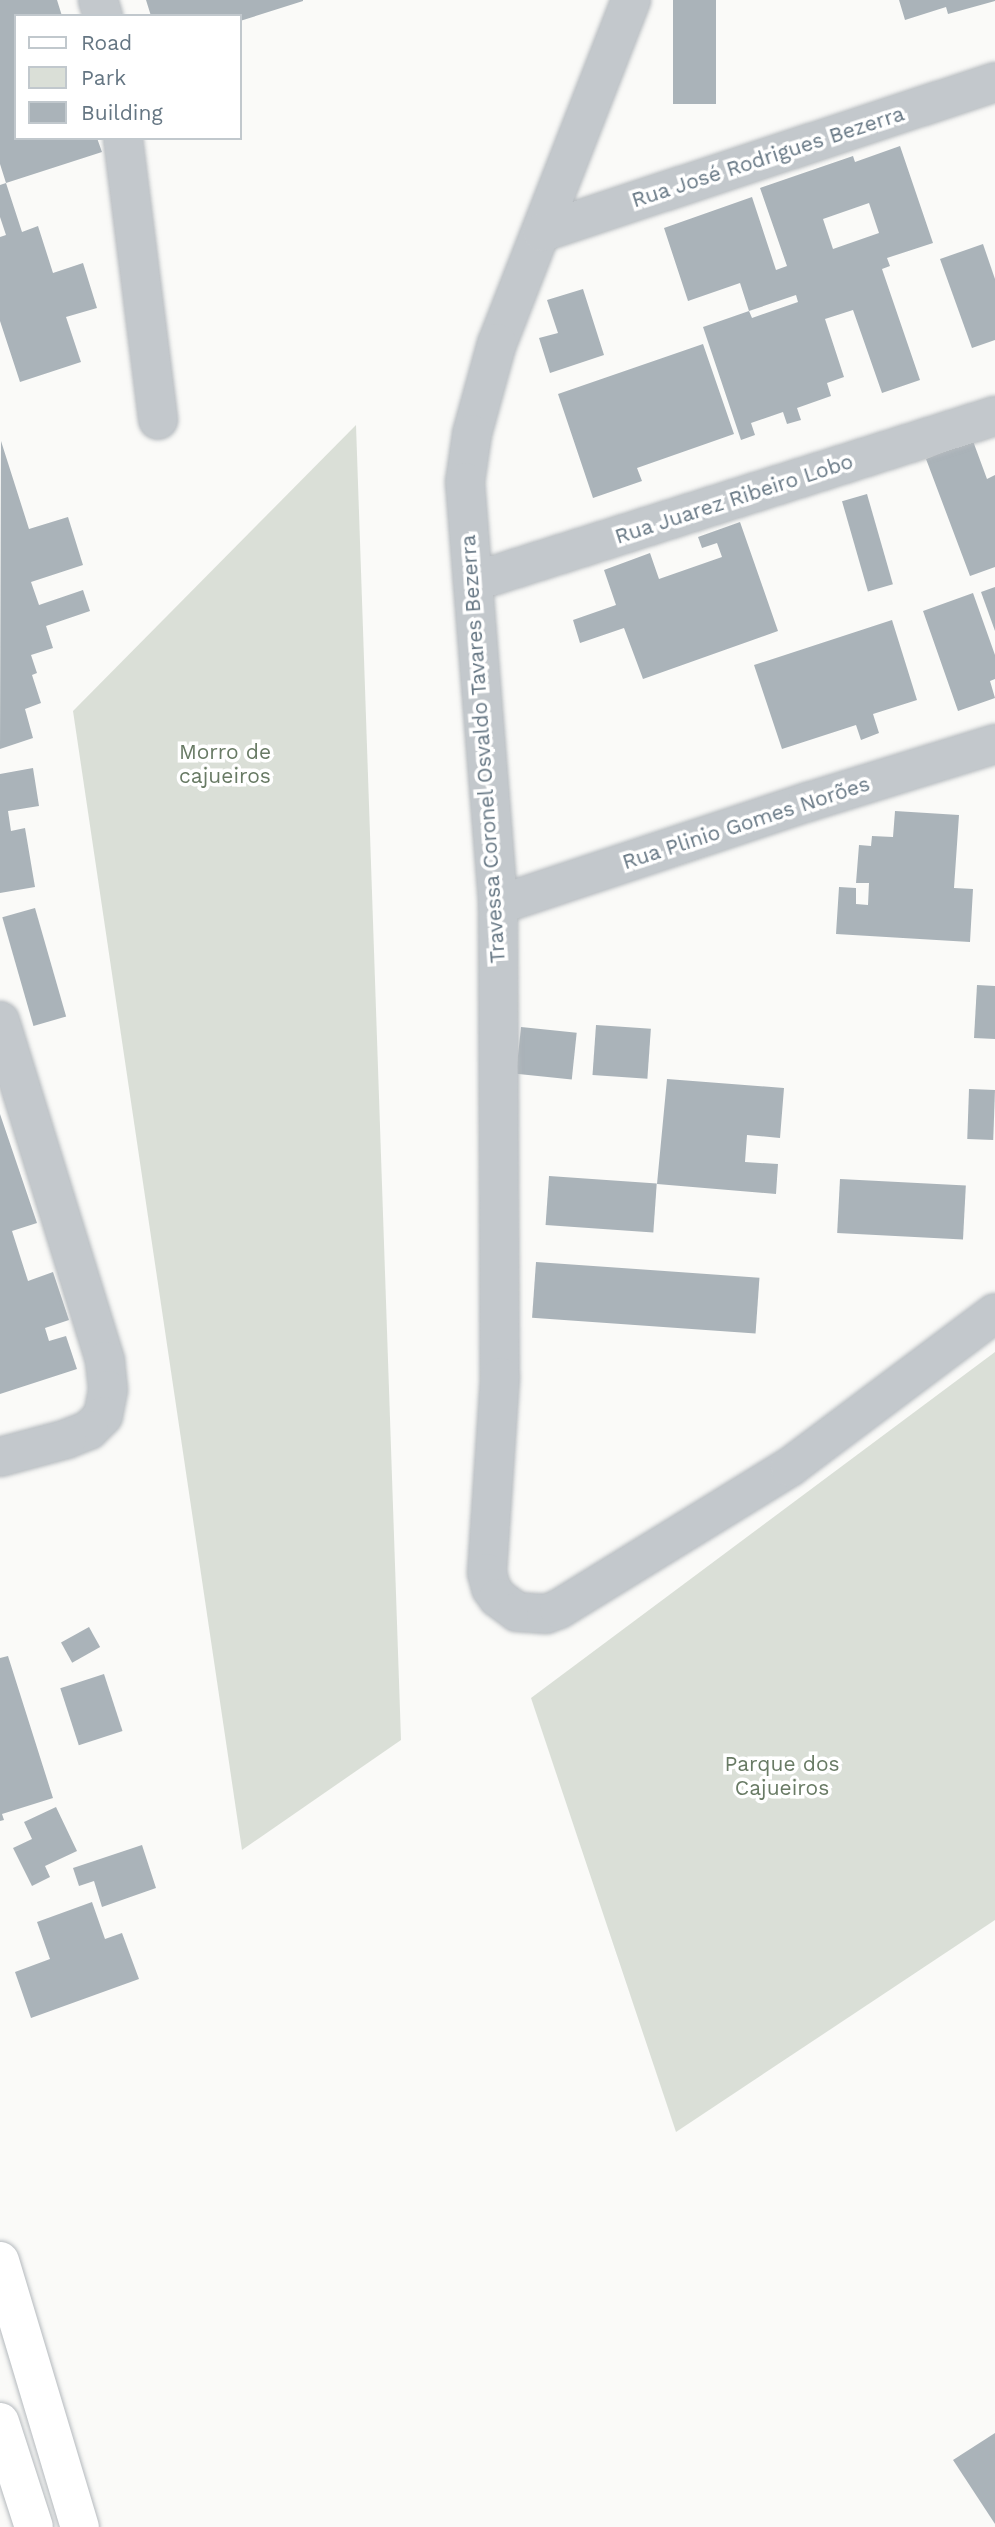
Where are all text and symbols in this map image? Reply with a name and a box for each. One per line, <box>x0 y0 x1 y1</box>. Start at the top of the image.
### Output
legend <box>14 14 242 140</box>
text: Road <box>81 30 132 55</box>
text: Park <box>81 65 126 90</box>
text: Building <box>81 100 163 125</box>
street label: Rua José Rodrigues Bezerra <box>628 101 908 213</box>
street label: Rua Juarez Ribeiro Lobo <box>611 448 857 550</box>
street label: Travessa Coronel Osvaldo Tavares Bezerra <box>455 533 511 965</box>
park label: Morro de cajueiros <box>179 739 271 789</box>
street label: Rua Plinio Gomes Norões <box>619 771 873 875</box>
park label: Parque dos Cajueiros <box>724 1751 840 1801</box>

